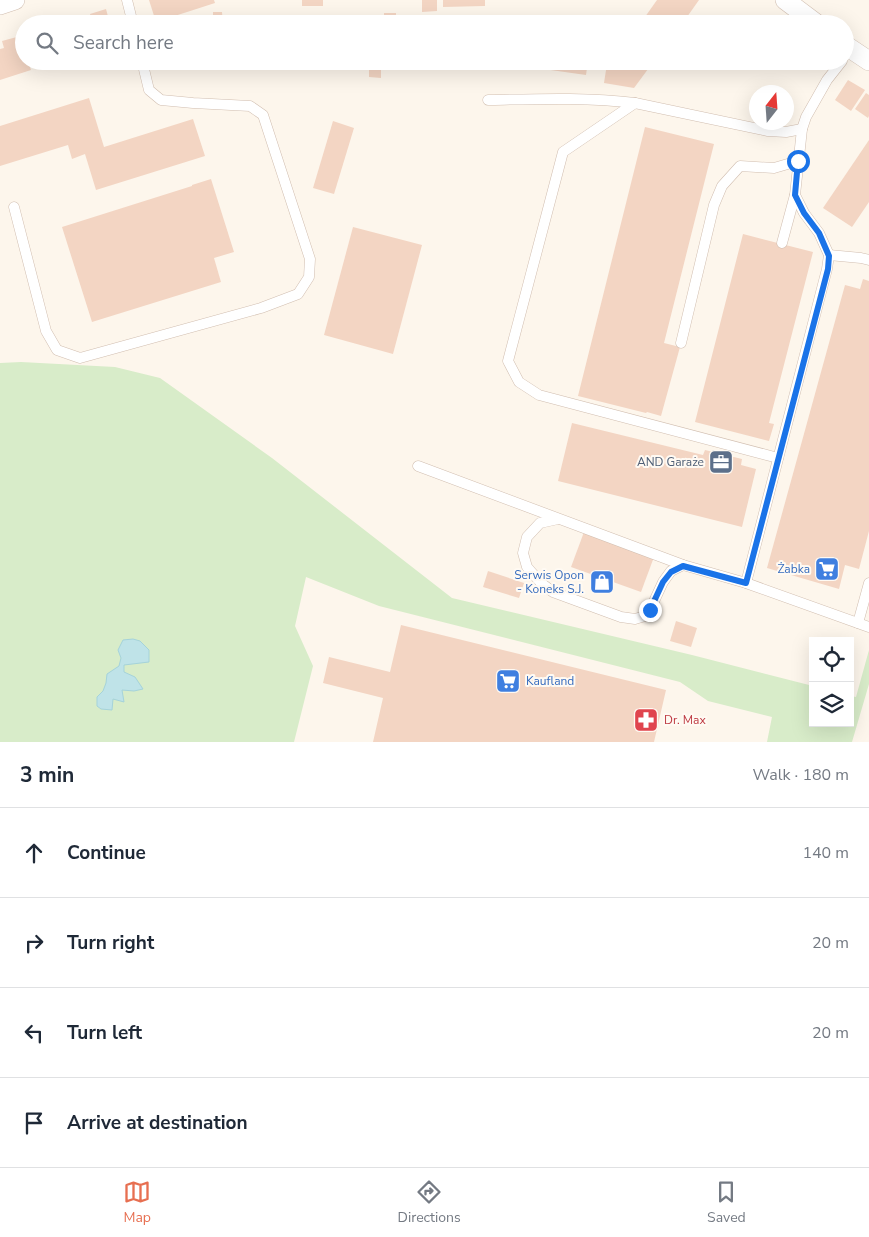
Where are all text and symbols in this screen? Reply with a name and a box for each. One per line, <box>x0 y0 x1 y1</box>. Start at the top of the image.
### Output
search box <box>15 15 854 70</box>
icon: search <box>33 29 61 57</box>
text: Search here <box>73 30 174 56</box>
north arrow <box>749 85 794 130</box>
route start <box>787 150 810 173</box>
office icon: AND Garaże <box>708 449 734 475</box>
place label: AND Garaże <box>637 454 704 470</box>
supermarket icon: Żabka <box>814 556 840 582</box>
place label: Żabka <box>777 561 810 577</box>
place label: Serwis Opon - Koneks S.J. <box>514 567 584 597</box>
shop icon: Serwis Opon - Koneks S.J. <box>589 569 615 595</box>
route end <box>639 599 662 622</box>
map controls <box>809 637 854 727</box>
button: locate <box>809 637 854 682</box>
supermarket icon: Kaufland <box>495 668 521 694</box>
place label: Kaufland <box>526 673 574 689</box>
button: layers <box>809 682 854 727</box>
pharmacy icon: Dr. Max <box>633 707 659 733</box>
place label: Dr. Max <box>664 712 706 728</box>
text: 3 min <box>20 761 74 789</box>
text: Walk · 180 m <box>753 764 849 786</box>
icon: ahead <box>20 839 48 867</box>
text: Continue <box>67 840 146 866</box>
text: 140 m <box>802 842 849 864</box>
icon: right <box>20 929 48 957</box>
text: Turn right <box>67 930 154 956</box>
text: 20 m <box>812 932 849 954</box>
icon: left <box>20 1019 48 1047</box>
text: Turn left <box>67 1020 142 1046</box>
text: 20 m <box>812 1022 849 1044</box>
icon: arrive <box>20 1109 48 1137</box>
text: Arrive at destination <box>67 1110 248 1136</box>
tab: Map <box>123 1178 151 1227</box>
tab: Directions <box>398 1178 461 1227</box>
tab: Saved <box>707 1178 746 1227</box>

